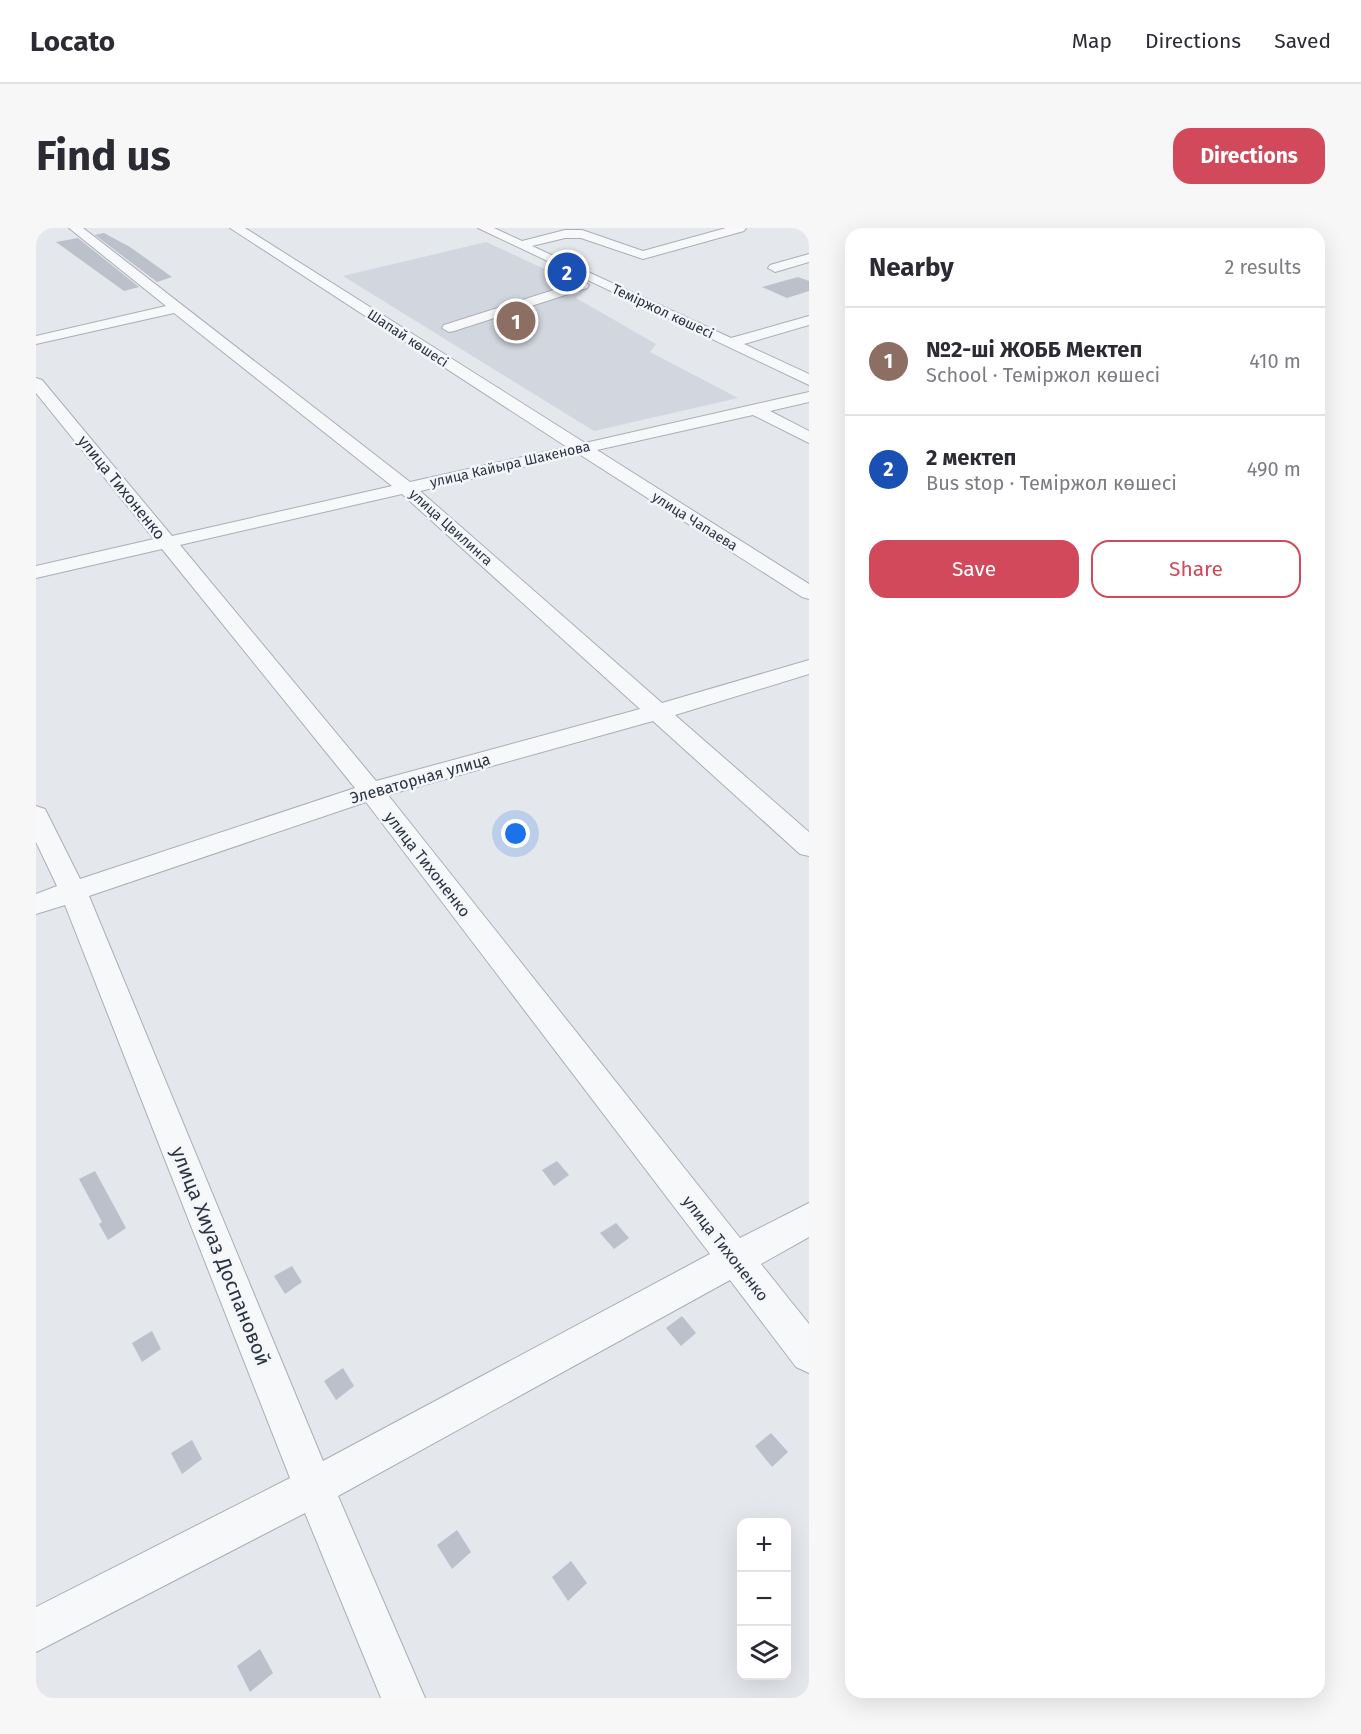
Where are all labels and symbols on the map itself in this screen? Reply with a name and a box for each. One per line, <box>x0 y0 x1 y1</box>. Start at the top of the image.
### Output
pin: 2 <box>548 250 586 294</box>
street label: Теміржол көшесі <box>609 280 716 342</box>
pin: 1 <box>496 298 536 344</box>
street label: Шапай көшесі <box>364 306 451 371</box>
street label: улица Тихоненко <box>74 431 169 543</box>
street label: улица Кайыра Шакенова <box>428 438 592 491</box>
street label: улица Цвилинга <box>406 486 496 569</box>
street label: улица Чапаева <box>649 488 741 555</box>
street label: Элеваторная улица <box>348 749 493 808</box>
street label: улица Тихоненко <box>381 808 475 921</box>
your location <box>501 819 530 848</box>
street label: улица Хиуаз Доспановой <box>166 1143 276 1369</box>
street label: улица Тихоненко <box>679 1192 773 1305</box>

